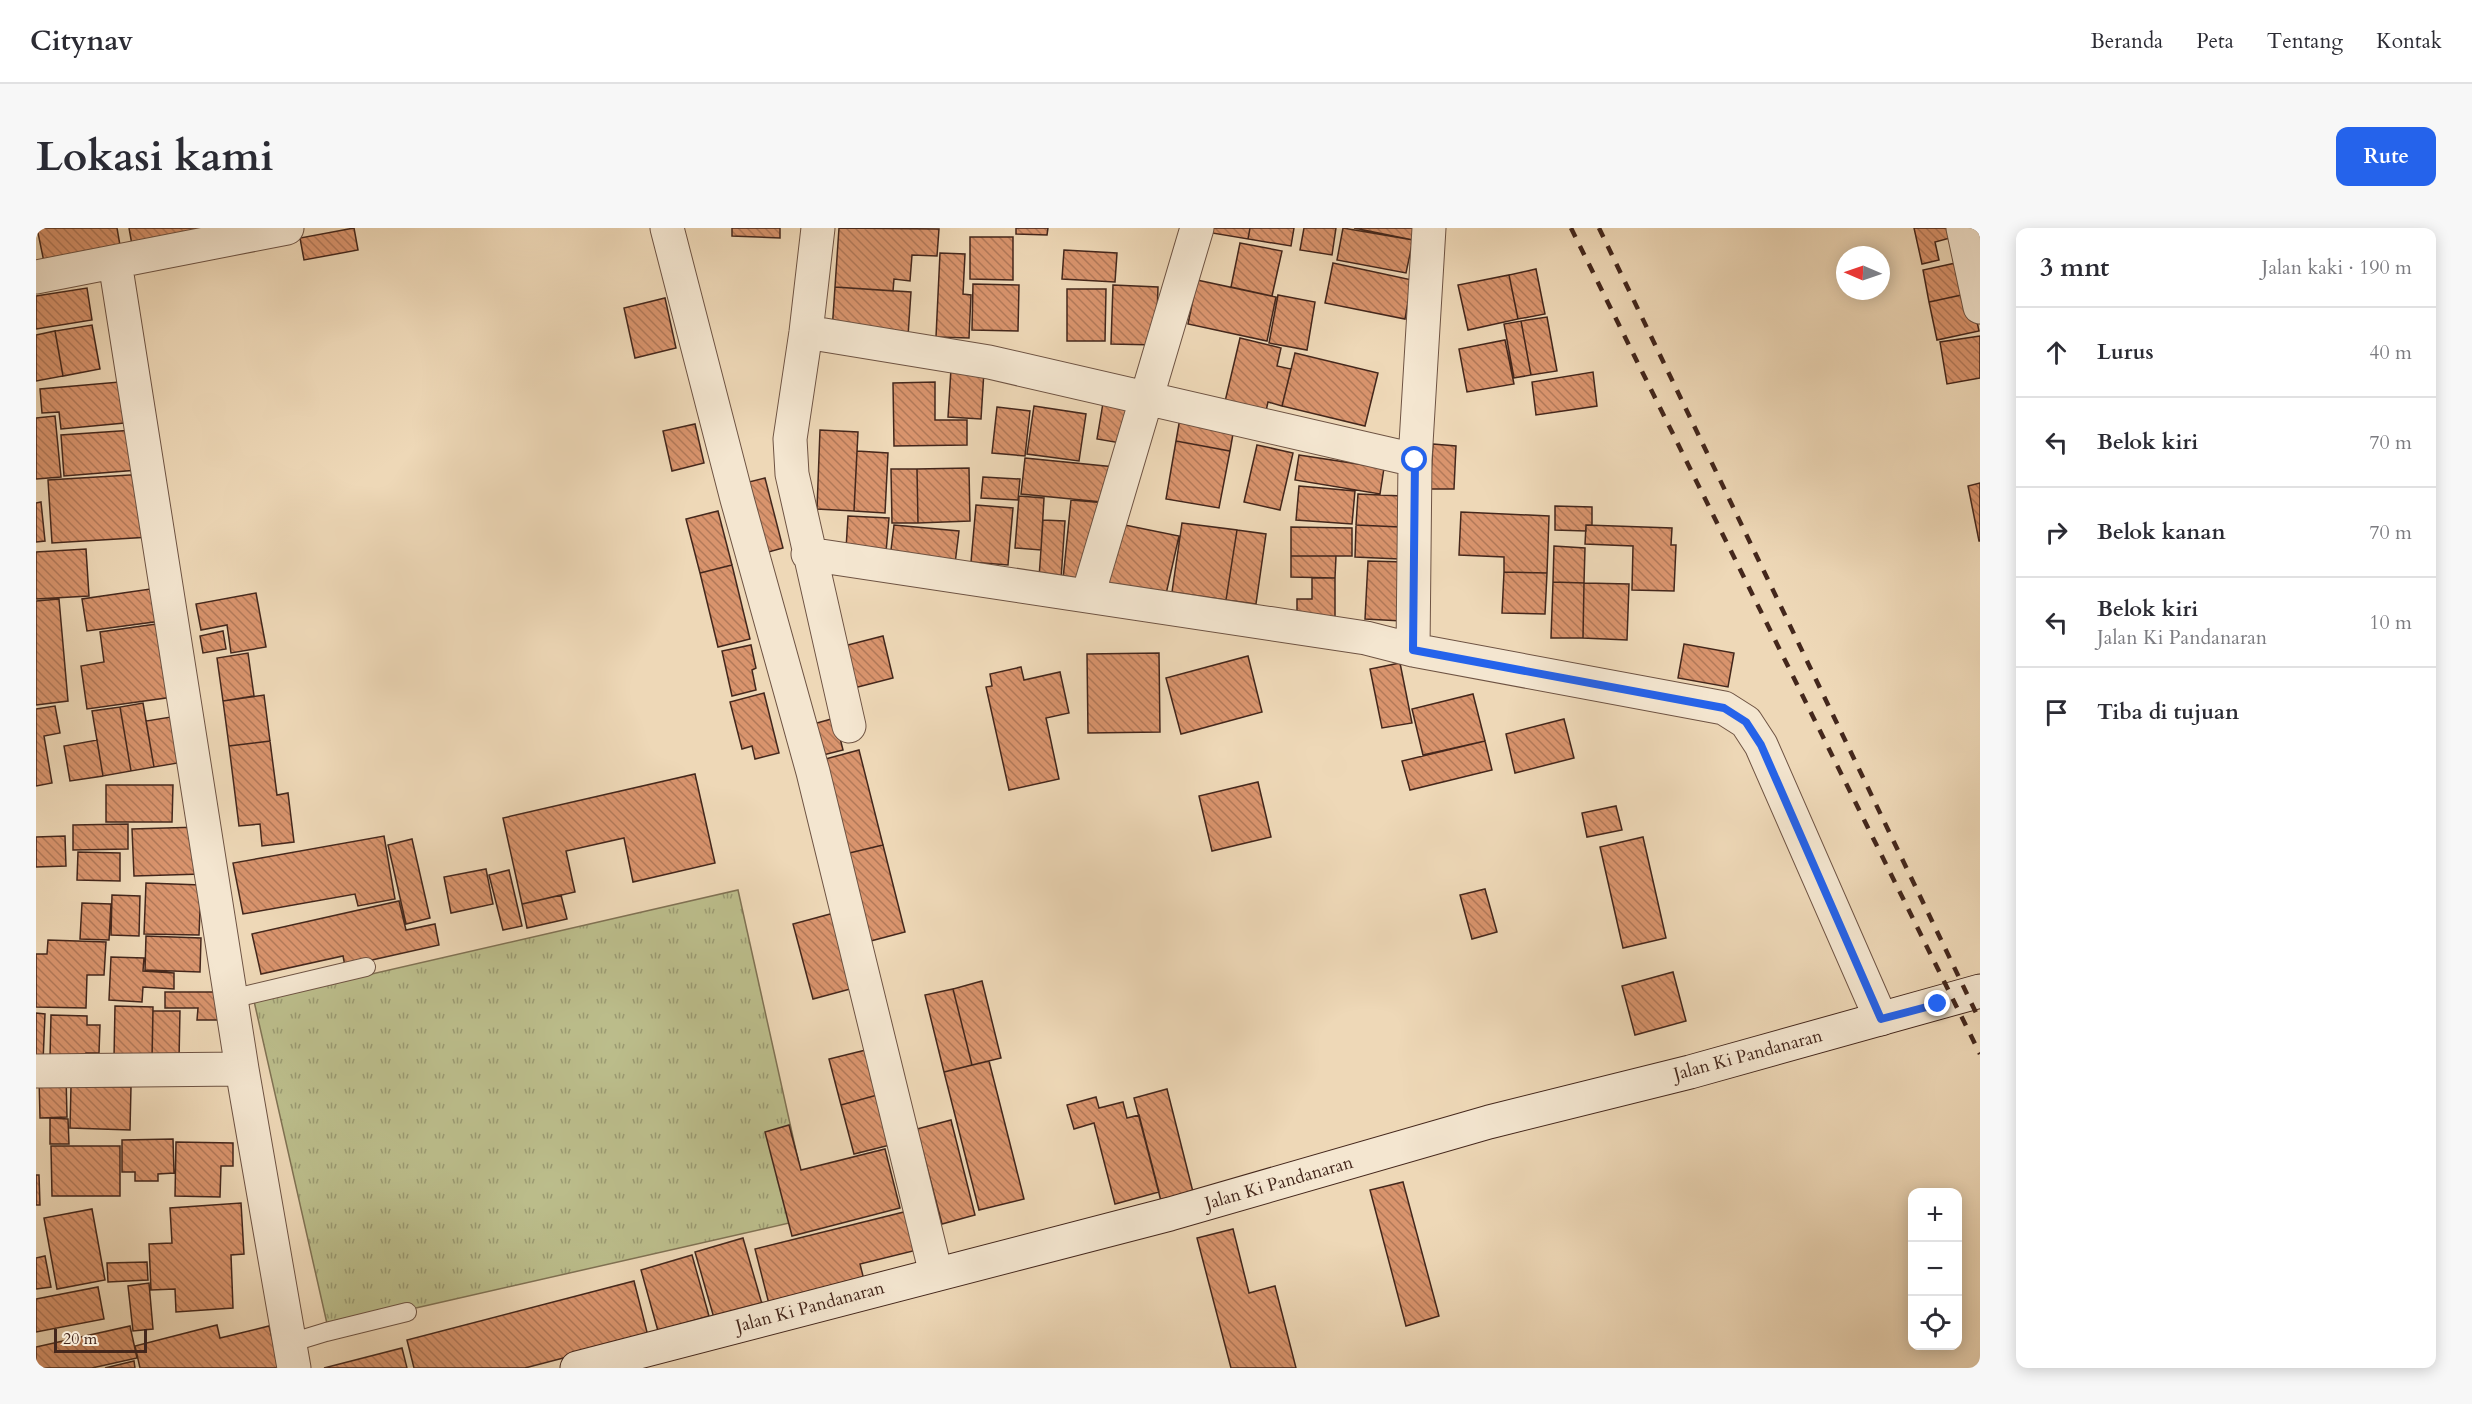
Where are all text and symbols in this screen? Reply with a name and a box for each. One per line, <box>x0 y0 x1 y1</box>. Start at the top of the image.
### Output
text: Citynav <box>30 22 133 60</box>
text: Beranda <box>2090 27 2163 56</box>
text: Peta <box>2196 27 2234 56</box>
text: Tentang <box>2267 27 2343 56</box>
text: Kontak <box>2376 27 2442 56</box>
button: Rute <box>2336 127 2436 186</box>
text: Lokasi kami <box>36 128 274 185</box>
north arrow <box>1836 246 1890 300</box>
text: 3 mnt <box>2040 250 2109 285</box>
text: Jalan kaki · 190 m <box>2262 254 2412 281</box>
icon: ahead <box>2040 336 2073 369</box>
text: Lurus <box>2097 337 2154 367</box>
text: 40 m <box>2369 339 2412 366</box>
icon: left <box>2040 426 2073 459</box>
text: Belok kiri <box>2097 427 2198 457</box>
text: 70 m <box>2369 429 2412 456</box>
route start <box>1401 446 1427 472</box>
icon: right <box>2040 516 2073 549</box>
text: Belok kanan <box>2097 517 2226 547</box>
text: 70 m <box>2369 519 2412 546</box>
text: Belok kiri <box>2097 594 2198 624</box>
icon: left <box>2040 606 2073 639</box>
text: 10 m <box>2369 609 2412 636</box>
text: Jalan Ki Pandanaran <box>2097 624 2267 651</box>
icon: arrive <box>2040 696 2073 729</box>
text: Tiba di tujuan <box>2097 697 2239 727</box>
route end <box>1924 990 1950 1016</box>
street label: Jalan Ki Pandanaran <box>1668 1023 1826 1088</box>
street label: Jalan Ki Pandanaran <box>1199 1150 1357 1217</box>
map controls <box>1908 1188 1962 1350</box>
button: + <box>1908 1188 1962 1242</box>
button: − <box>1908 1242 1962 1296</box>
street label: Jalan Ki Pandanaran <box>730 1275 888 1340</box>
button: locate <box>1908 1296 1962 1350</box>
scale bar <box>54 1326 147 1354</box>
text: 20 m <box>63 1328 97 1350</box>

